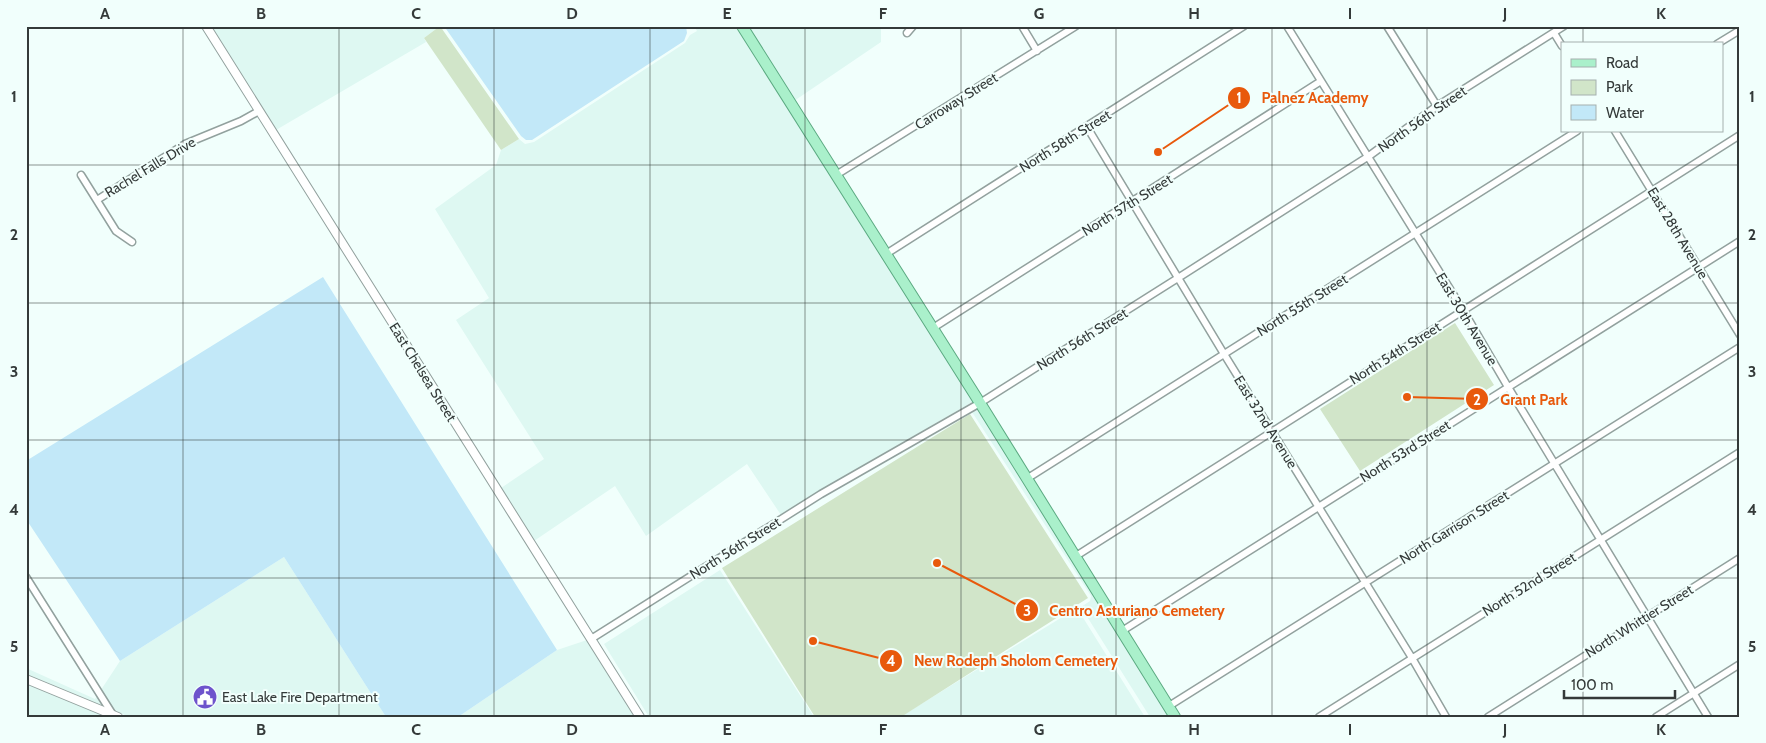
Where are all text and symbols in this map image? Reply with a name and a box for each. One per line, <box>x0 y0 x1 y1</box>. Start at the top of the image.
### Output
text: A <box>100 4 110 23</box>
text: B <box>256 4 266 23</box>
text: C <box>411 4 421 23</box>
text: D <box>566 4 578 23</box>
text: E <box>722 4 732 23</box>
text: F <box>879 4 888 23</box>
text: G <box>1034 4 1044 23</box>
text: H <box>1188 4 1200 23</box>
text: I <box>1348 4 1352 23</box>
text: J <box>1502 4 1507 23</box>
text: K <box>1656 4 1666 23</box>
legend <box>1561 42 1724 132</box>
text: Road <box>1606 54 1639 72</box>
street label: Carroway Street <box>911 68 1001 134</box>
text: Park <box>1606 78 1633 96</box>
street label: North 56th Street <box>1374 82 1470 156</box>
callout: Palnez Academy <box>1227 83 1379 113</box>
text: 1 <box>11 87 17 106</box>
text: 1 <box>1749 87 1755 106</box>
text: 1 <box>1236 89 1242 107</box>
text: Palnez Academy <box>1261 89 1370 107</box>
text: Water <box>1606 104 1644 122</box>
street label: North 58th Street <box>1016 105 1114 176</box>
street label: Rachel Falls Drive <box>101 133 199 201</box>
street label: North 57th Street <box>1078 170 1176 240</box>
street label: East 28th Avenue <box>1644 184 1712 282</box>
text: 2 <box>10 225 18 244</box>
text: 2 <box>1748 225 1756 244</box>
street label: East 30th Avenue <box>1432 269 1502 369</box>
street label: North 55th Street <box>1253 270 1351 340</box>
street label: North 56th Street <box>1033 304 1131 374</box>
street label: North 54th Street <box>1346 318 1444 388</box>
street label: East Chelsea Street <box>385 319 461 425</box>
text: 3 <box>10 362 18 381</box>
text: 3 <box>1748 362 1756 381</box>
street label: East 32nd Avenue <box>1230 372 1302 472</box>
callout: Grant Park <box>1465 384 1577 414</box>
text: 2 <box>1473 391 1481 409</box>
text: Grant Park <box>1500 391 1568 409</box>
street label: North 53rd Street <box>1356 416 1454 486</box>
street label: North Garrison Street <box>1396 486 1512 568</box>
text: 4 <box>9 500 19 519</box>
text: 4 <box>1747 500 1757 519</box>
street label: North 56th Street <box>686 513 784 583</box>
street label: North 52nd Street <box>1479 548 1579 620</box>
street label: North Whittier Street <box>1582 580 1697 662</box>
callout: Centro Asturiano Cemetery <box>1015 595 1235 625</box>
text: 3 <box>1023 602 1031 620</box>
text: Centro Asturiano Cemetery <box>1049 602 1226 620</box>
text: 5 <box>10 637 18 656</box>
text: 5 <box>1748 637 1756 656</box>
callout: New Rodeph Sholom Cemetery <box>879 646 1128 676</box>
text: 4 <box>886 652 896 670</box>
text: New Rodeph Sholom Cemetery <box>914 652 1119 670</box>
scale bar <box>1564 668 1675 700</box>
text: 100 m <box>1571 676 1613 694</box>
public building icon: East Lake Fire Department <box>192 684 218 710</box>
place label: East Lake Fire Department <box>222 688 378 706</box>
text: A <box>100 720 110 739</box>
text: B <box>256 720 266 739</box>
text: C <box>411 720 421 739</box>
text: D <box>566 720 578 739</box>
text: E <box>722 720 732 739</box>
text: F <box>879 720 888 739</box>
text: G <box>1034 720 1044 739</box>
text: H <box>1188 720 1200 739</box>
text: I <box>1348 720 1352 739</box>
text: J <box>1502 720 1507 739</box>
text: K <box>1656 720 1666 739</box>

